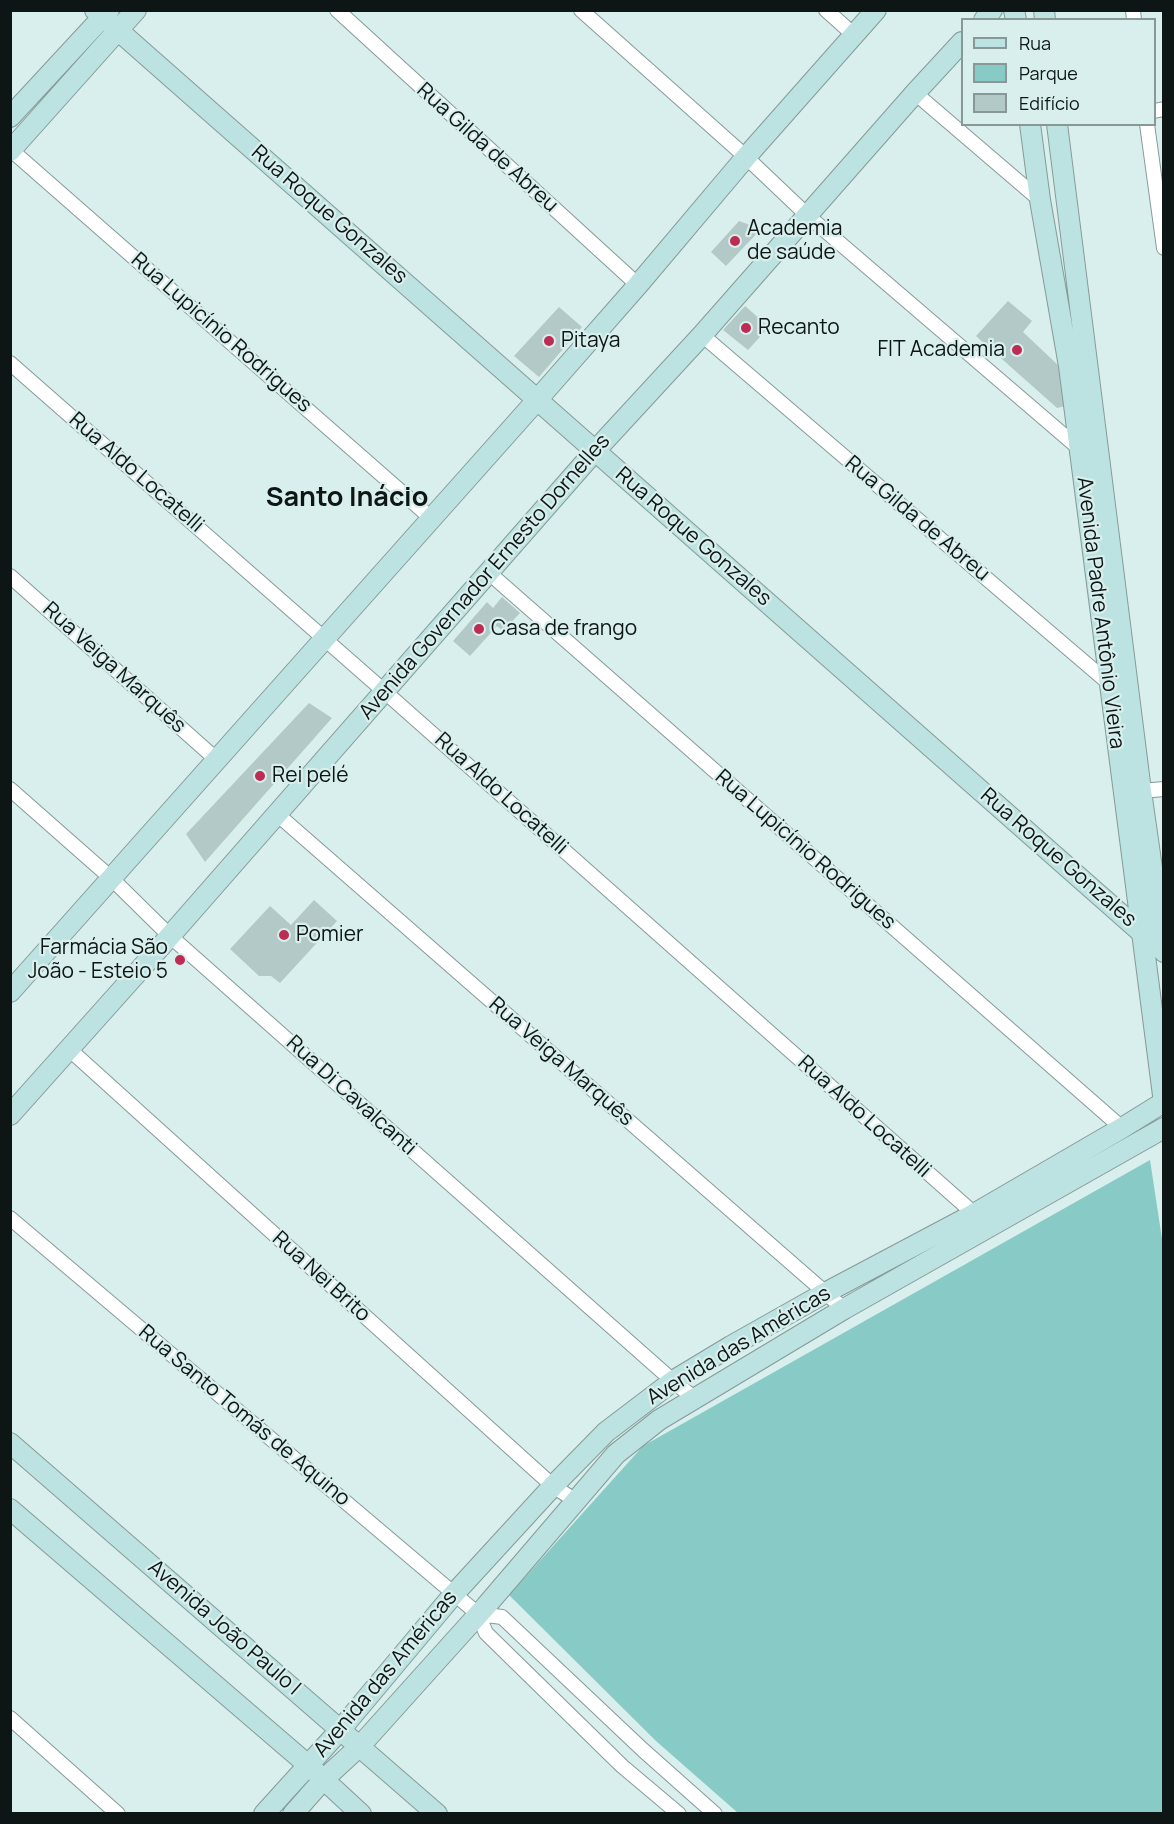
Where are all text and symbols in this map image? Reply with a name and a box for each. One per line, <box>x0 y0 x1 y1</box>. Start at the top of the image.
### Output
legend <box>961 18 1156 126</box>
text: Rua <box>1019 31 1051 55</box>
text: Parque <box>1019 61 1078 85</box>
street label: Rua Gilda de Abreu <box>411 78 563 218</box>
text: Edifício <box>1019 91 1080 115</box>
street label: Rua Roque Gonzales <box>246 140 412 290</box>
place label: Academia de saúde <box>747 216 842 266</box>
marker: Academia de saúde <box>728 234 742 248</box>
street label: Rua Lupicínio Rodrigues <box>126 248 316 418</box>
place label: Recanto <box>758 315 840 341</box>
marker: Recanto <box>739 321 753 335</box>
place label: Pitaya <box>561 328 620 354</box>
marker: Pitaya <box>542 334 556 348</box>
place label: FIT Academia <box>877 337 1005 363</box>
marker: FIT Academia <box>1010 343 1024 357</box>
street label: Rua Aldo Locatelli <box>64 408 208 538</box>
street label: Avenida Governador Ernesto Dornelles <box>354 429 616 725</box>
street label: Rua Gilda de Abreu <box>839 451 995 587</box>
street label: Rua Roque Gonzales <box>610 462 776 612</box>
street label: Avenida Padre Antônio Vieira <box>1071 476 1129 750</box>
district label: Santo Inácio <box>266 482 428 514</box>
street label: Rua Veiga Marquês <box>37 597 191 739</box>
place label: Casa de frango <box>491 616 637 642</box>
marker: Casa de frango <box>472 622 486 636</box>
street label: Rua Aldo Locatelli <box>429 728 573 860</box>
place label: Rei pelé <box>272 763 349 789</box>
street label: Rua Lupicínio Rodrigues <box>710 765 900 935</box>
marker: Rei pelé <box>253 769 267 783</box>
street label: Rua Roque Gonzales <box>975 783 1141 933</box>
place label: Pomier <box>296 922 364 948</box>
marker: Pomier <box>277 928 291 942</box>
place label: Farmácia São João - Esteio 5 <box>28 935 168 985</box>
marker: Farmácia São João - Esteio 5 <box>173 953 187 967</box>
street label: Rua Veiga Marquês <box>483 992 639 1132</box>
street label: Rua Di Cavalcanti <box>281 1031 421 1161</box>
street label: Rua Aldo Locatelli <box>792 1051 936 1183</box>
street label: Rua Nei Brito <box>267 1226 375 1328</box>
street label: Avenida das Américas <box>643 1281 835 1411</box>
street label: Rua Santo Tomás de Aquino <box>133 1320 355 1512</box>
street label: Avenida João Paulo I <box>143 1555 305 1701</box>
street label: Avenida das Américas <box>309 1586 463 1762</box>

